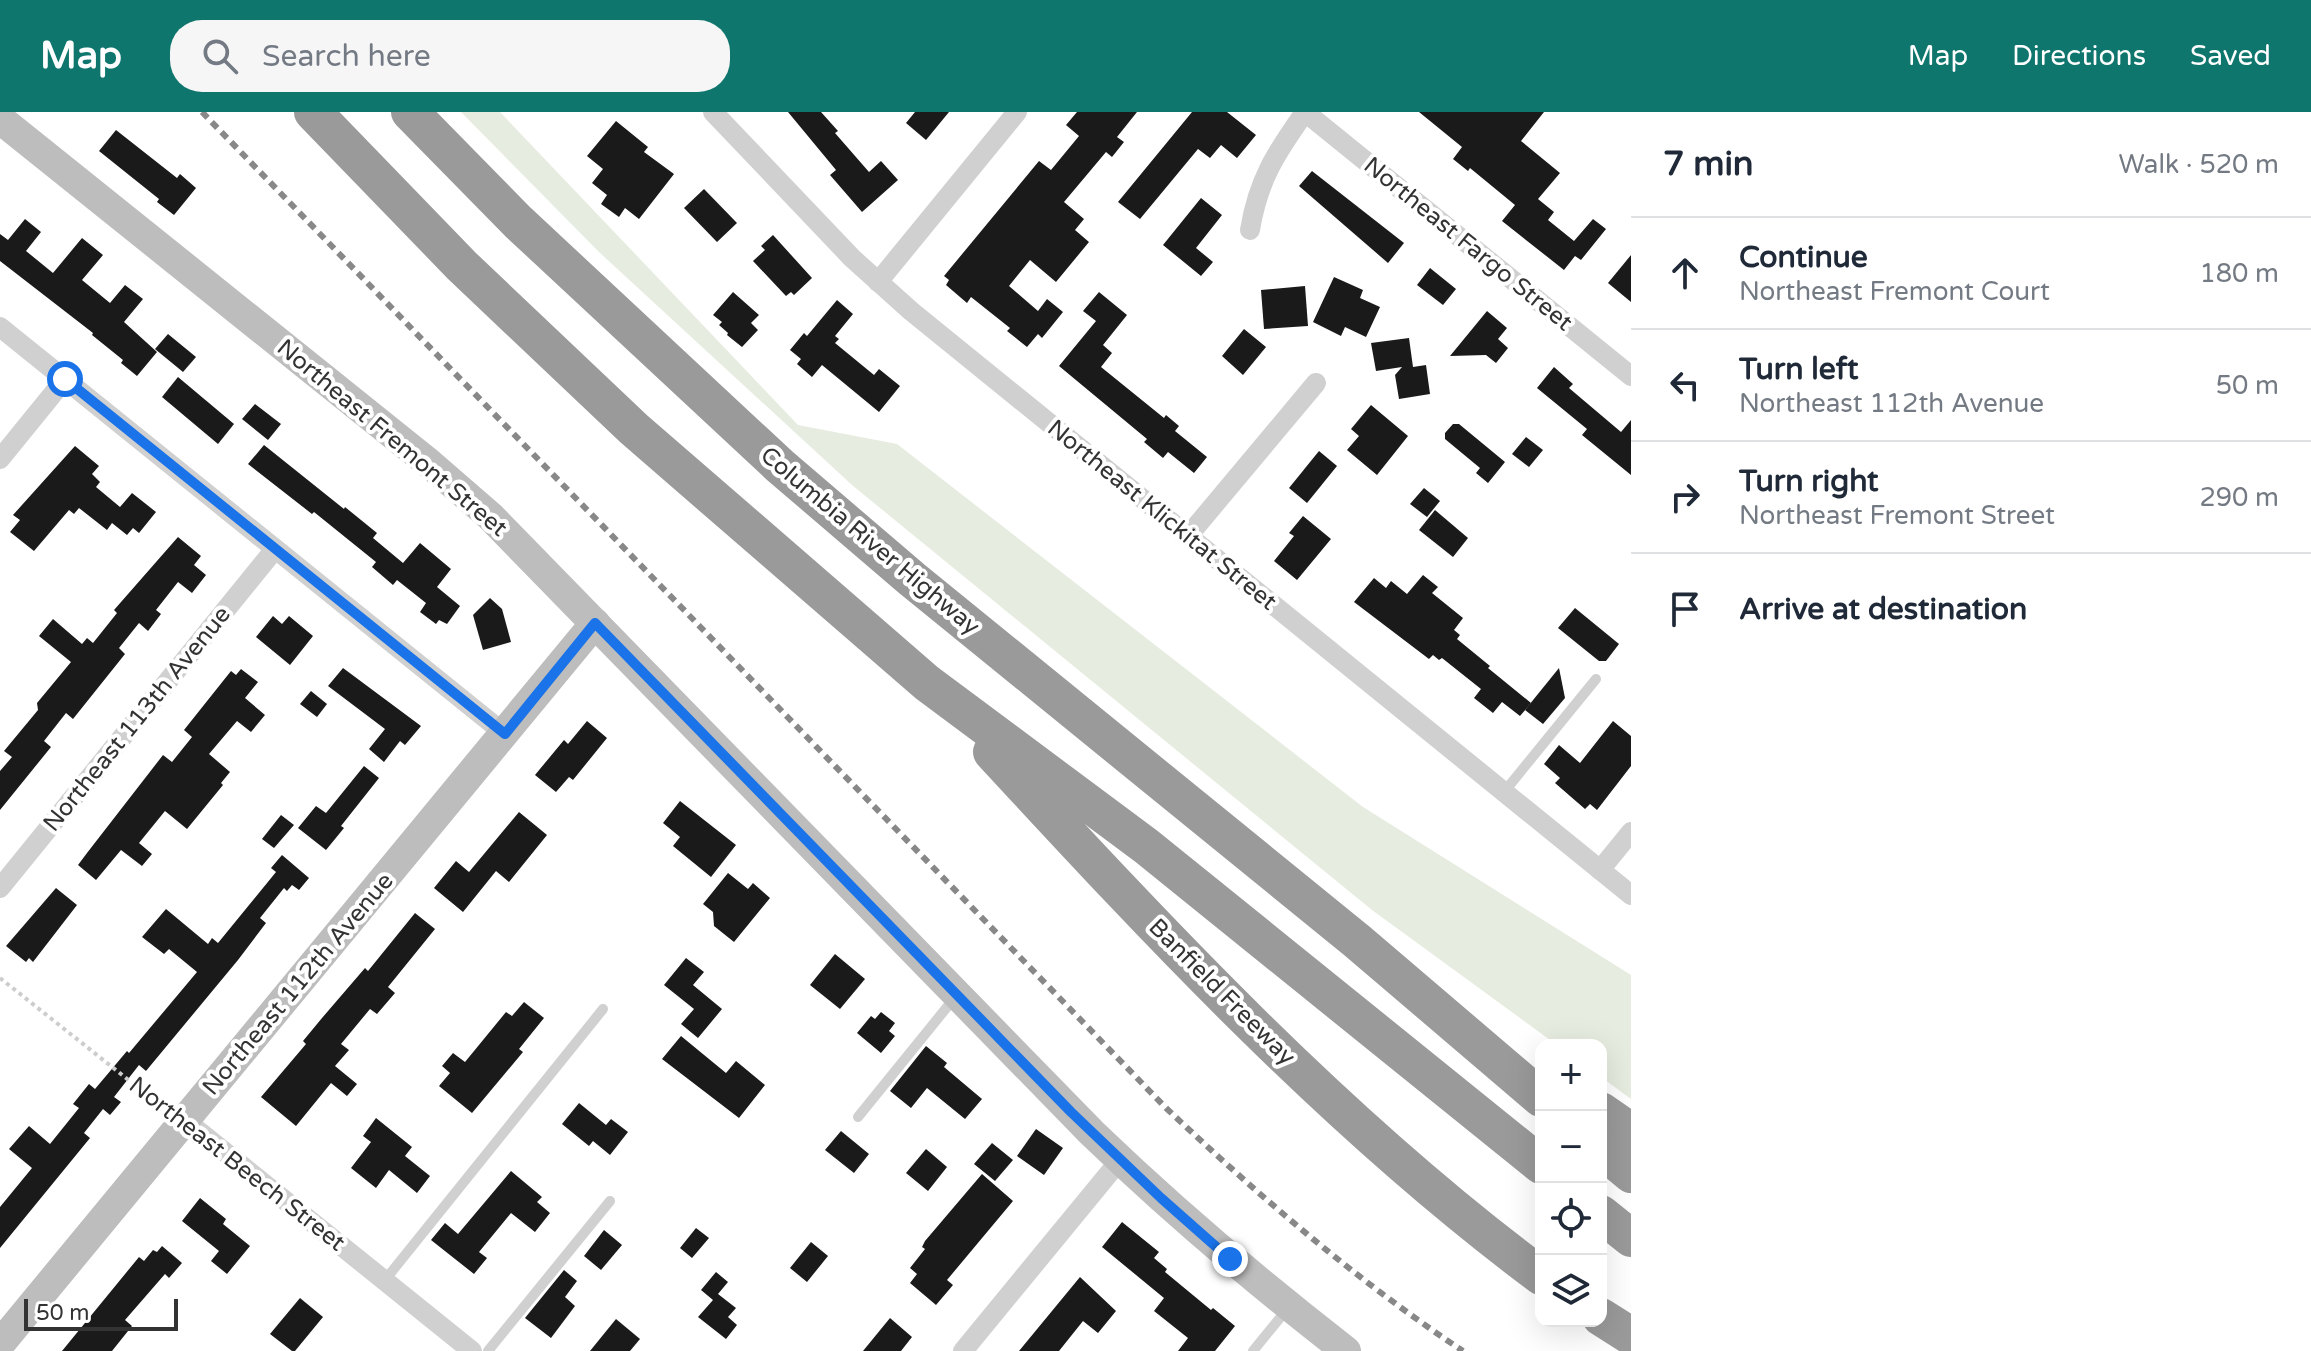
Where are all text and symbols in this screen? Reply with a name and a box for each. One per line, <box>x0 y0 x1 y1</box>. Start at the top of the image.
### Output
search box <box>170 20 730 92</box>
text: Map <box>40 33 122 79</box>
icon: search <box>198 34 242 78</box>
text: Search here <box>262 38 431 75</box>
text: Map <box>1908 39 1968 73</box>
text: Directions <box>2012 39 2146 73</box>
text: Saved <box>2190 39 2271 73</box>
text: 7 min <box>1663 144 1754 185</box>
text: Walk · 520 m <box>2119 149 2279 180</box>
street label: Northeast Fargo Street <box>1358 151 1578 337</box>
text: Continue <box>1739 239 1868 276</box>
icon: ahead <box>1663 251 1707 295</box>
text: 180 m <box>2199 258 2279 289</box>
text: Northeast Fremont Court <box>1739 276 2050 307</box>
street label: Northeast Fremont Street <box>271 333 513 543</box>
text: Turn left <box>1739 351 1858 388</box>
route start <box>47 361 83 397</box>
icon: left <box>1663 363 1707 407</box>
text: 50 m <box>2216 370 2279 401</box>
text: Northeast 112th Avenue <box>1739 388 2044 419</box>
street label: Northeast Klickitat Street <box>1041 414 1283 616</box>
street label: Columbia River Highway <box>754 441 986 641</box>
text: Turn right <box>1739 463 1879 500</box>
icon: right <box>1663 475 1707 519</box>
text: 290 m <box>2199 482 2279 513</box>
text: Northeast Fremont Street <box>1739 500 2055 531</box>
icon: arrive <box>1663 587 1707 631</box>
text: Arrive at destination <box>1739 591 2027 628</box>
street label: Northeast 113th Avenue <box>37 600 237 838</box>
street label: Northeast 112th Avenue <box>196 867 400 1101</box>
street label: Banfield Freeway <box>1143 913 1301 1071</box>
map controls <box>1535 1039 1607 1327</box>
button: + <box>1535 1039 1607 1111</box>
street label: Northeast Beech Street <box>123 1071 351 1257</box>
button: − <box>1535 1111 1607 1183</box>
button: locate <box>1535 1183 1607 1255</box>
route end <box>1212 1241 1248 1277</box>
button: layers <box>1535 1255 1607 1327</box>
scale bar <box>24 1295 178 1331</box>
text: 50 m <box>36 1300 90 1326</box>

